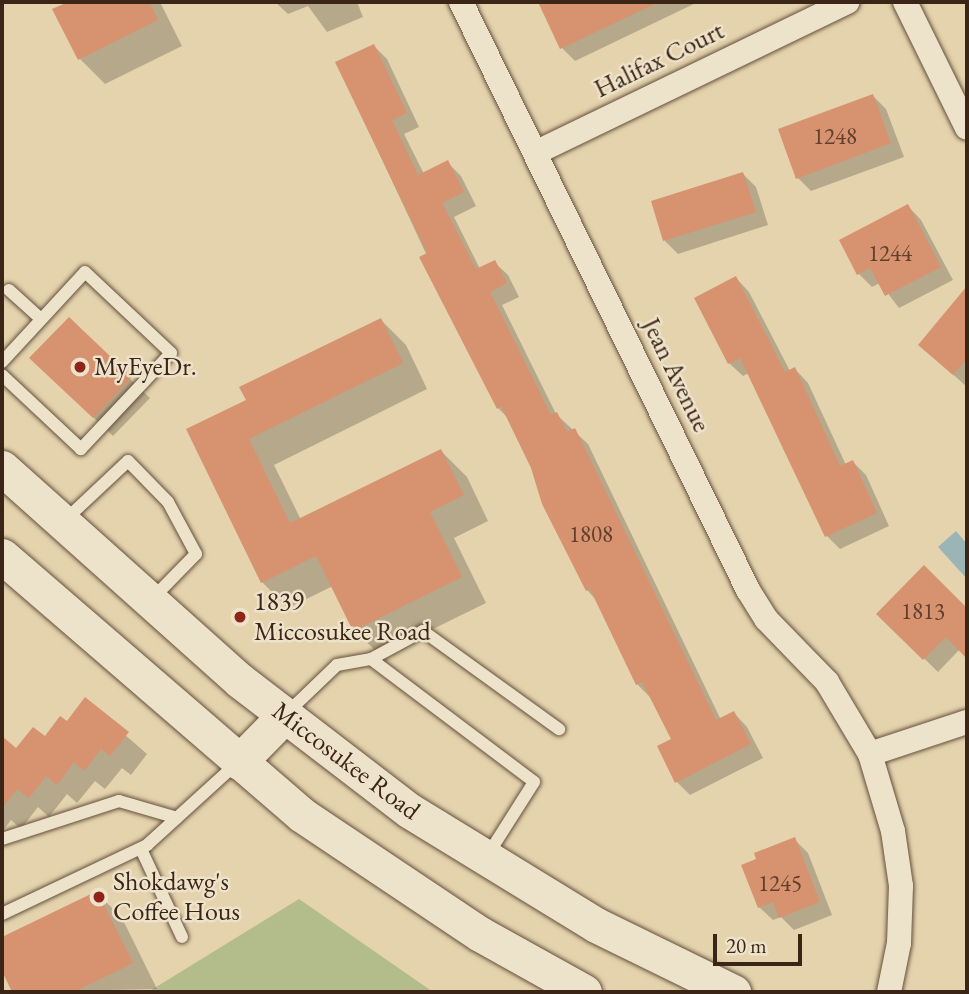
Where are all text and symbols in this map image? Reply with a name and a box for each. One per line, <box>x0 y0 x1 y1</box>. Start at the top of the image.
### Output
street label: Halifax Court <box>589 15 729 105</box>
house number: 1248 <box>813 122 857 150</box>
house number: 1244 <box>868 239 912 267</box>
street label: Jean Avenue <box>635 313 717 437</box>
place label: MyEyeDr. <box>94 351 197 383</box>
marker: MyEyeDr. <box>72 359 88 375</box>
house number: 1808 <box>569 520 613 548</box>
place label: 1839 Miccosukee Road <box>254 586 431 648</box>
house number: 1813 <box>901 597 945 625</box>
marker: 1839 Miccosukee Road <box>232 609 248 625</box>
street label: Miccosukee Road <box>266 695 426 827</box>
place label: Shokdawg's Coffee Hous <box>113 866 240 928</box>
house number: 1245 <box>758 869 802 897</box>
marker: Shokdawg's Coffee Hous <box>91 889 107 905</box>
scale bar <box>717 920 806 964</box>
text: 20 m <box>726 932 767 959</box>

